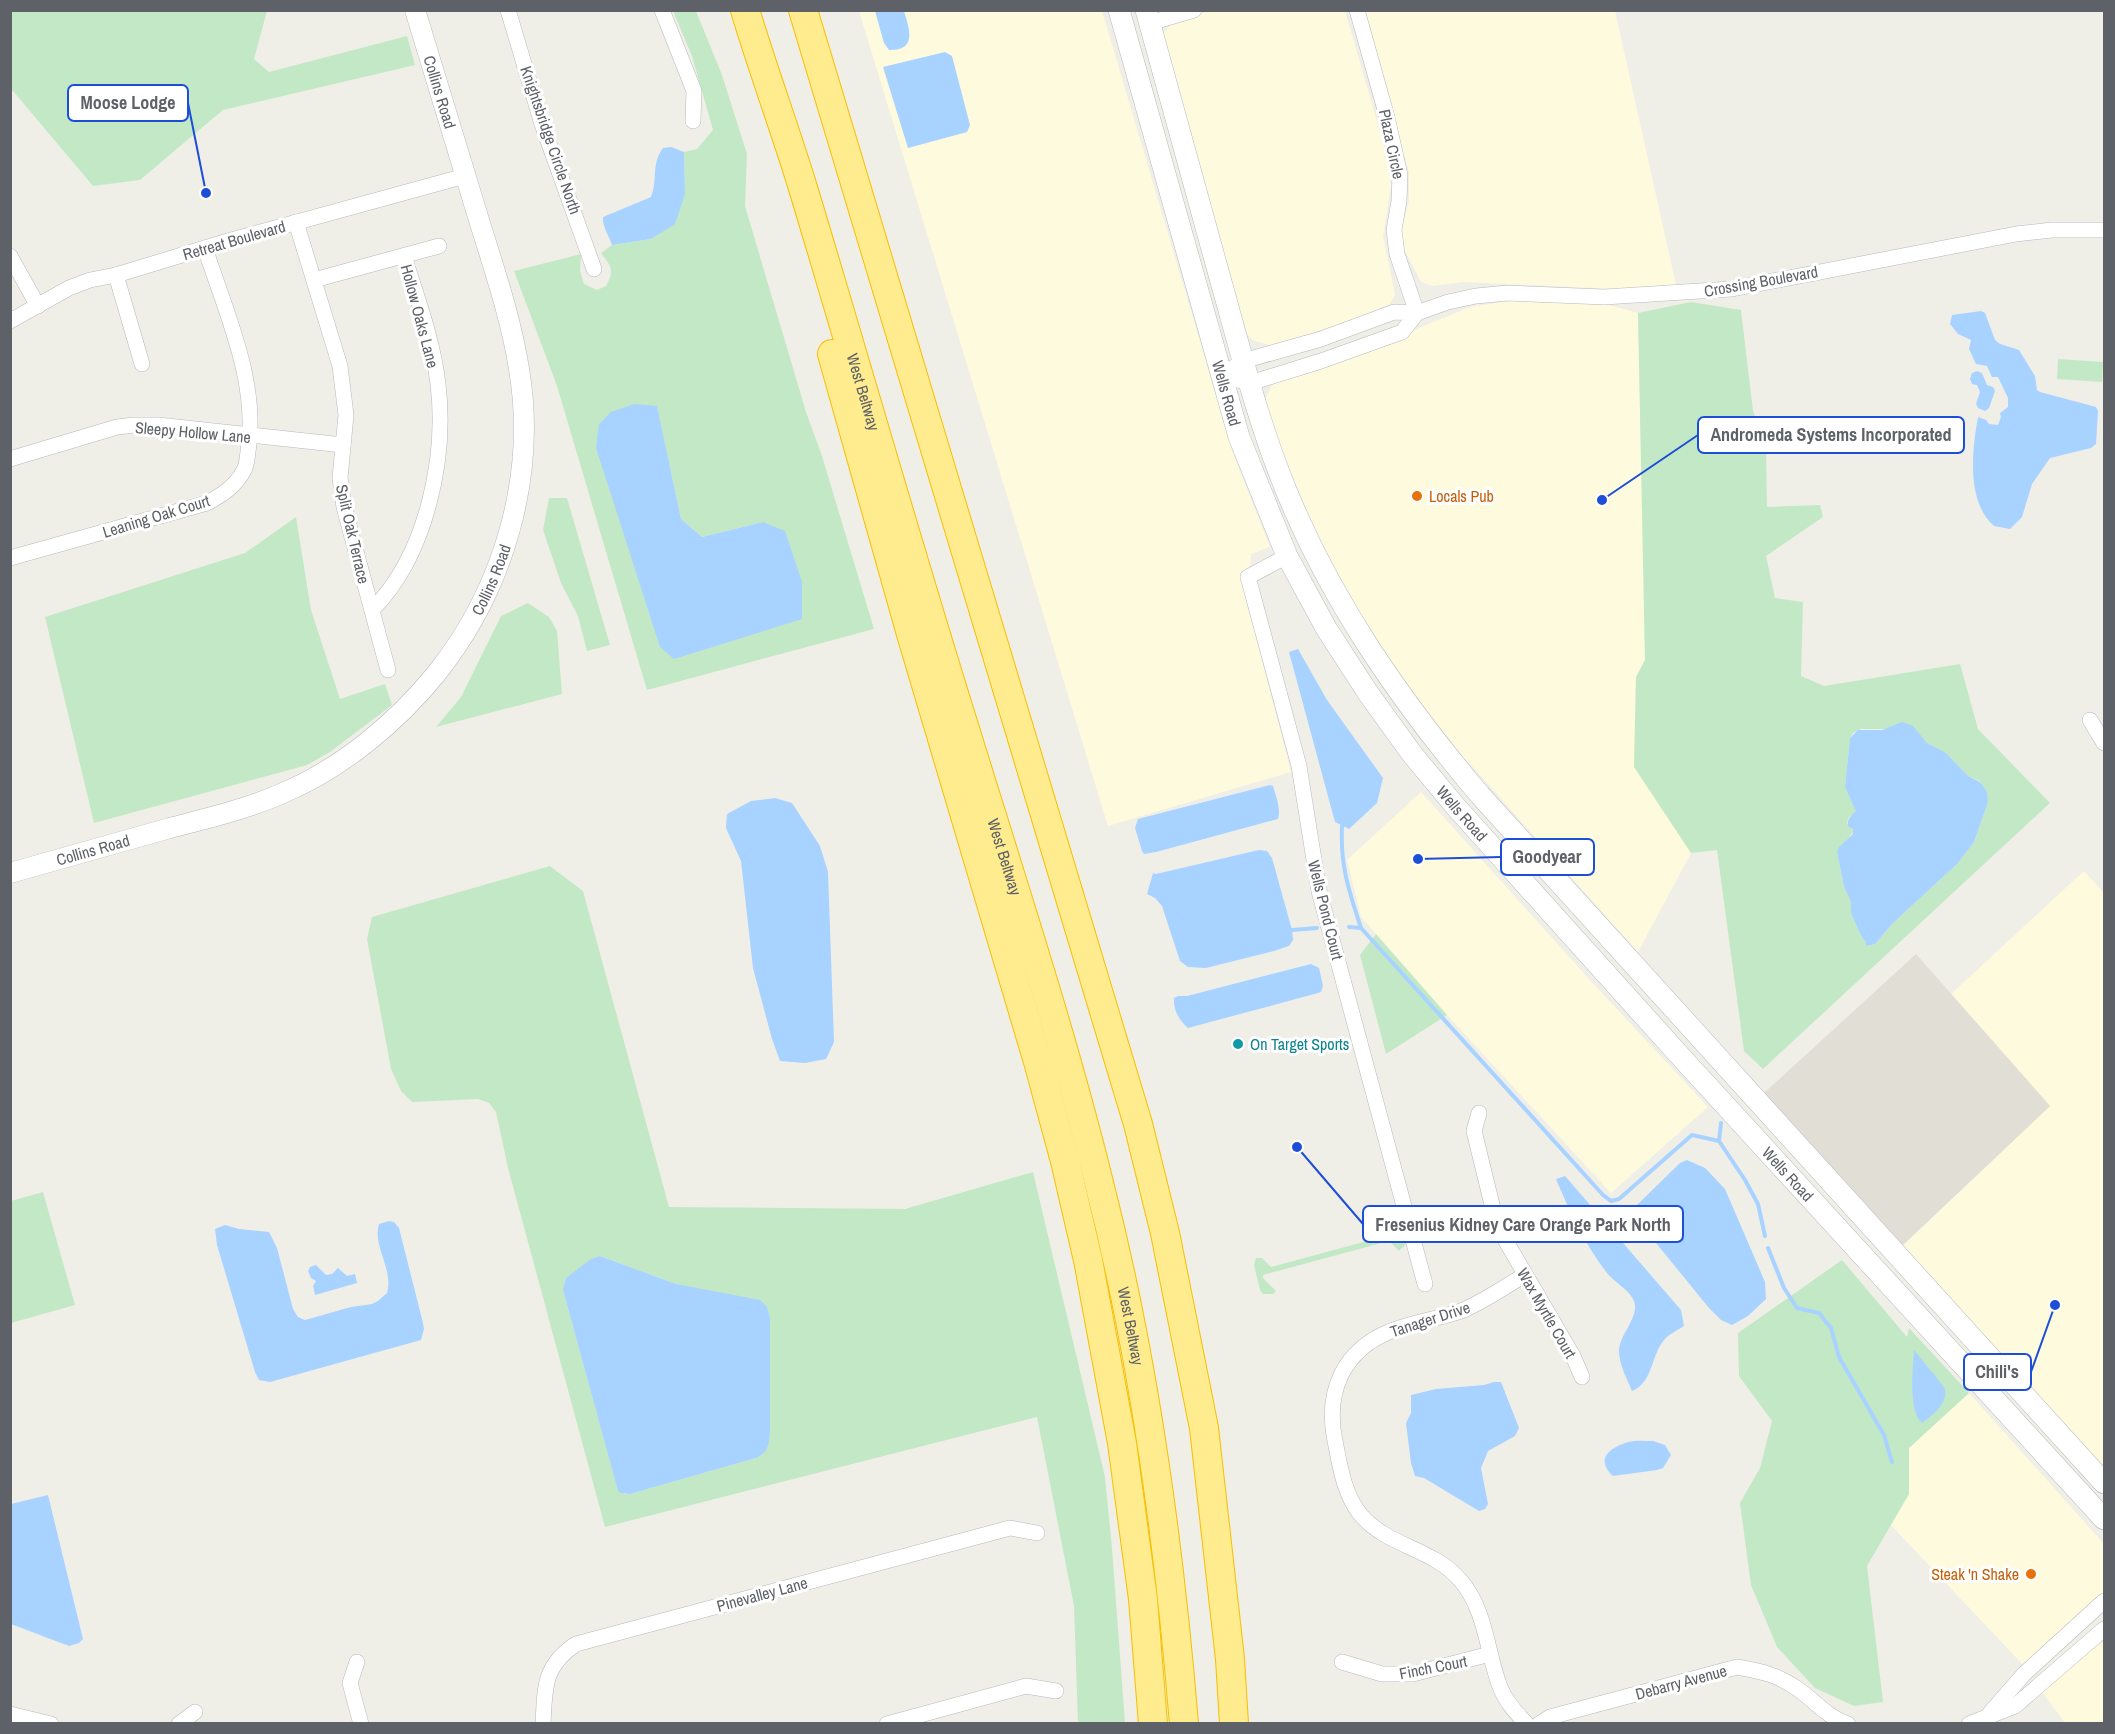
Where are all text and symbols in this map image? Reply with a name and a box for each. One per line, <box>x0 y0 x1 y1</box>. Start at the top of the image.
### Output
street label: Collins Road <box>419 53 461 131</box>
street label: Knightsbridge Circle North <box>515 63 587 217</box>
callout: Moose Lodge <box>68 85 188 121</box>
text: Moose Lodge <box>80 90 176 115</box>
street label: Plaza Circle <box>1374 107 1410 181</box>
street label: Retreat Boulevard <box>180 215 288 265</box>
street label: Crossing Boulevard <box>1702 260 1820 302</box>
street label: Hollow Oaks Lane <box>396 262 444 370</box>
street label: West Beltway <box>842 351 885 434</box>
street label: Wells Road <box>1207 358 1246 428</box>
street label: Sleepy Hollow Lane <box>134 416 252 448</box>
callout: Andromeda Systems Incorporated <box>1698 417 1964 453</box>
text: Andromeda Systems Incorporated <box>1710 422 1952 447</box>
street label: Split Oak Terrace <box>331 482 375 586</box>
place label: Locals Pub <box>1429 485 1494 507</box>
street label: Leaning Oak Court <box>100 489 213 543</box>
marker: Locals Pub <box>1410 489 1424 503</box>
street label: Collins Road <box>466 541 516 619</box>
street label: Wells Road <box>1432 781 1492 846</box>
street label: West Beltway <box>982 816 1027 898</box>
street label: Collins Road <box>54 829 132 871</box>
callout: Goodyear <box>1501 839 1594 875</box>
text: Goodyear <box>1513 844 1582 869</box>
street label: Wells Pond Court <box>1303 858 1349 962</box>
place label: On Target Sports <box>1250 1033 1349 1055</box>
marker: On Target Sports <box>1231 1037 1245 1051</box>
street label: Wells Road <box>1757 1142 1819 1206</box>
callout: Fresenius Kidney Care Orange Park North <box>1363 1206 1683 1242</box>
text: Fresenius Kidney Care Orange Park North <box>1375 1212 1671 1237</box>
street label: Wax Myrtle Court <box>1512 1264 1582 1362</box>
street label: West Beltway <box>1113 1285 1149 1367</box>
street label: Tanager Drive <box>1387 1296 1473 1342</box>
callout: Chili's <box>1964 1354 2031 1390</box>
text: Chili's <box>1975 1359 2019 1384</box>
place label: Steak 'n Shake <box>1931 1563 2019 1585</box>
marker: Steak 'n Shake <box>2024 1567 2038 1581</box>
street label: Pinevalley Lane <box>714 1571 810 1617</box>
street label: Finch Court <box>1397 1650 1469 1684</box>
street label: Debarry Avenue <box>1633 1659 1729 1705</box>

